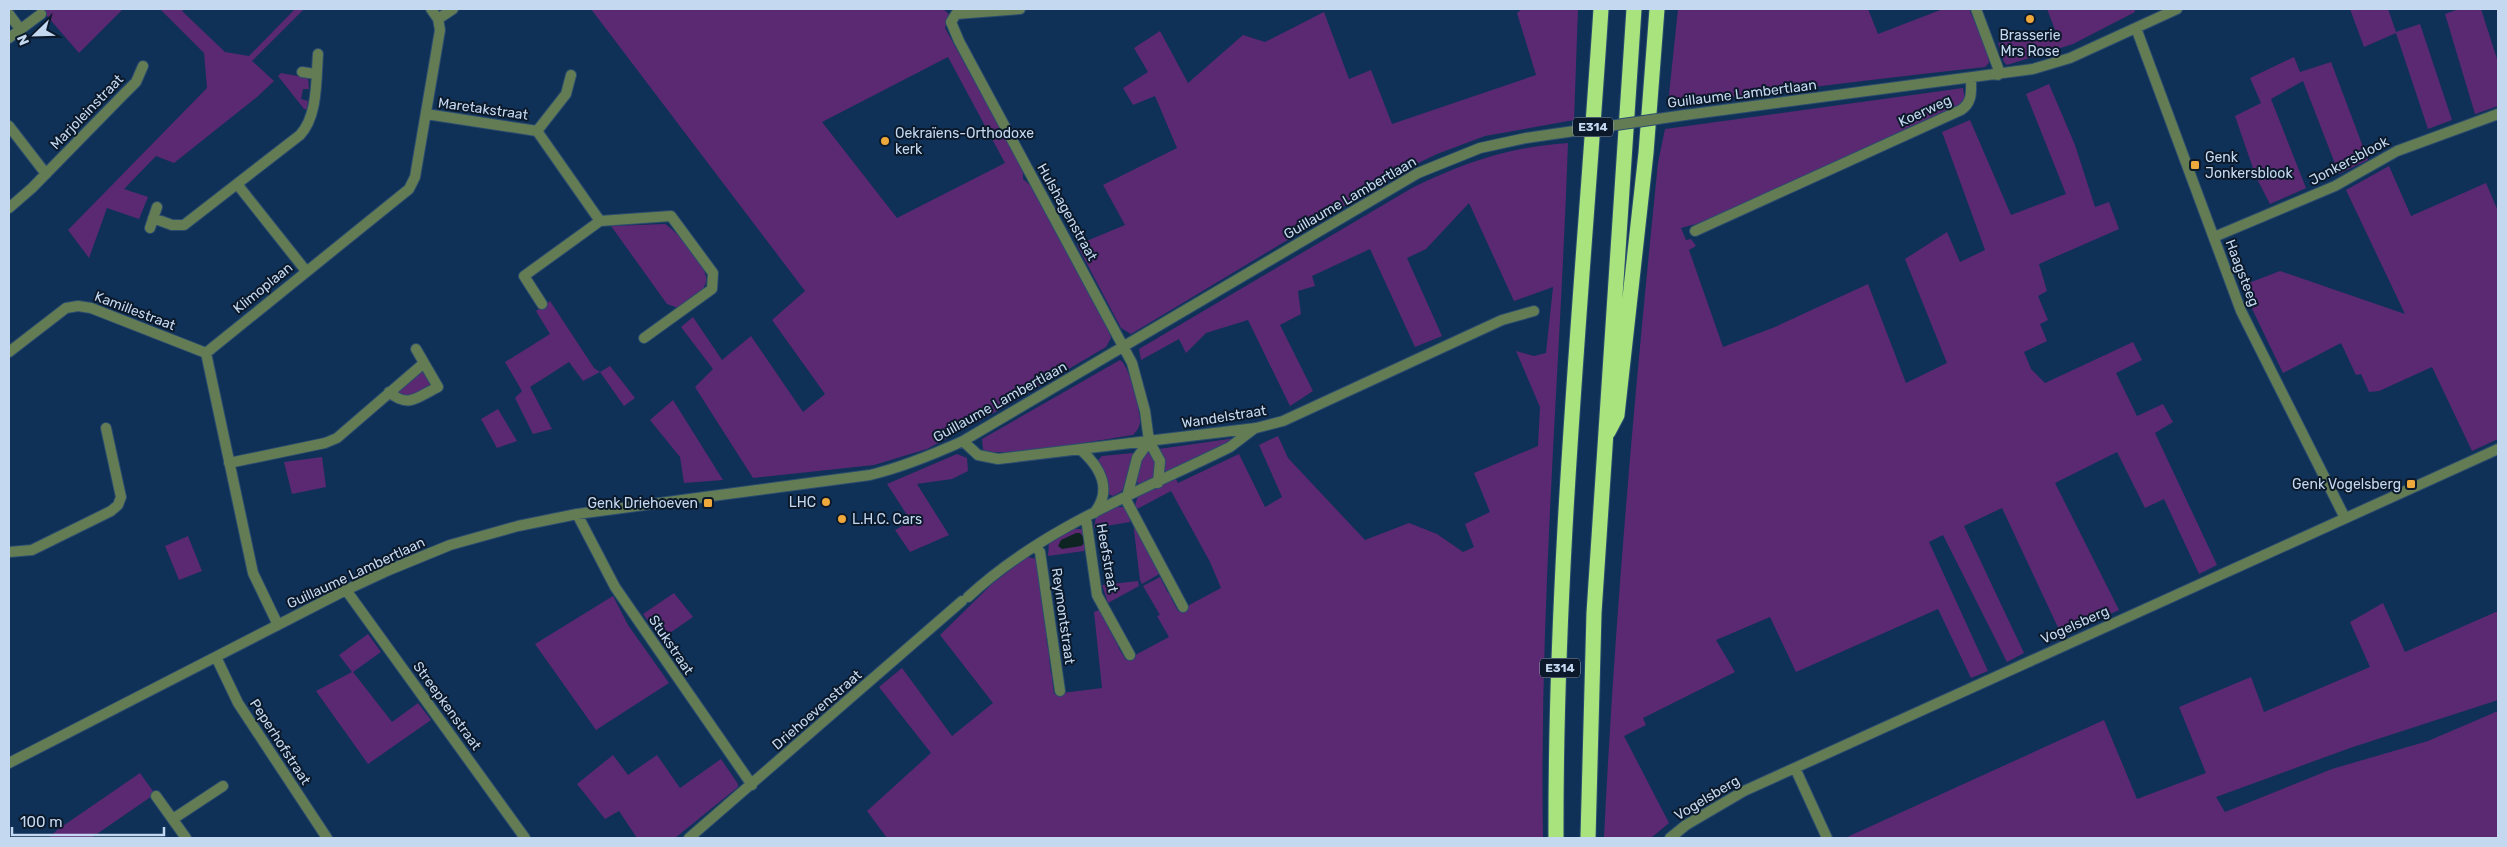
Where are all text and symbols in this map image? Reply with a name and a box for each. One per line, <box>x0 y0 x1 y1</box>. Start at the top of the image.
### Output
north arrow <box>10 10 60 60</box>
marker: Brasserie Mrs Rose <box>2024 13 2036 25</box>
place label: Brasserie Mrs Rose <box>2000 27 2061 60</box>
text: N <box>14 32 33 48</box>
street label: Marjoleinstraat <box>47 71 127 153</box>
street label: Guillaume Lambertlaan <box>1666 76 1818 112</box>
street label: Koerweg <box>1896 91 1954 131</box>
street label: Maretakstraat <box>437 94 530 124</box>
road number: E314 <box>1573 118 1613 136</box>
place label: Oekraïens-Orthodoxe kerk <box>895 125 1034 158</box>
street label: Jonkersblook <box>2306 133 2392 189</box>
marker: Oekraïens-Orthodoxe kerk <box>879 135 891 147</box>
place label: Genk Jonkersblook <box>2205 149 2293 182</box>
street label: Guillaume Lambertlaan <box>1281 153 1419 243</box>
marker: Genk Jonkersblook <box>2189 159 2201 171</box>
street label: Hulshagenstraat <box>1033 160 1101 264</box>
street label: Haagsteeg <box>2221 237 2263 309</box>
street label: Klimoplaan <box>230 259 296 317</box>
street label: Kamillestraat <box>92 288 178 334</box>
street label: Guillaume Lambertlaan <box>930 358 1070 446</box>
street label: Wandelstraat <box>1181 402 1268 432</box>
place label: Genk Vogelsberg <box>2292 476 2401 493</box>
marker: Genk Vogelsberg <box>2405 478 2417 490</box>
place label: LHC <box>789 494 816 511</box>
place label: Genk Driehoeven <box>587 495 698 512</box>
marker: LHC <box>820 496 832 508</box>
marker: Genk Driehoeven <box>702 497 714 509</box>
place label: L.H.C. Cars <box>852 511 922 528</box>
marker: L.H.C. Cars <box>836 513 848 525</box>
street label: Heefstraat <box>1093 522 1122 594</box>
street label: Guillaume Lambertlaan <box>284 534 428 612</box>
street label: Reymontstraat <box>1048 567 1078 666</box>
street label: Vogelsberg <box>2038 602 2112 648</box>
street label: Stukstraat <box>645 612 697 679</box>
street label: Streepkenstraat <box>409 658 485 754</box>
road number: E314 <box>1540 658 1580 678</box>
street label: Driehoevenstraat <box>769 666 866 753</box>
street label: Peperhofstraat <box>246 696 314 788</box>
street label: Vogelsberg <box>1671 772 1743 824</box>
scale bar <box>12 804 165 836</box>
text: 100 m <box>20 813 62 831</box>

